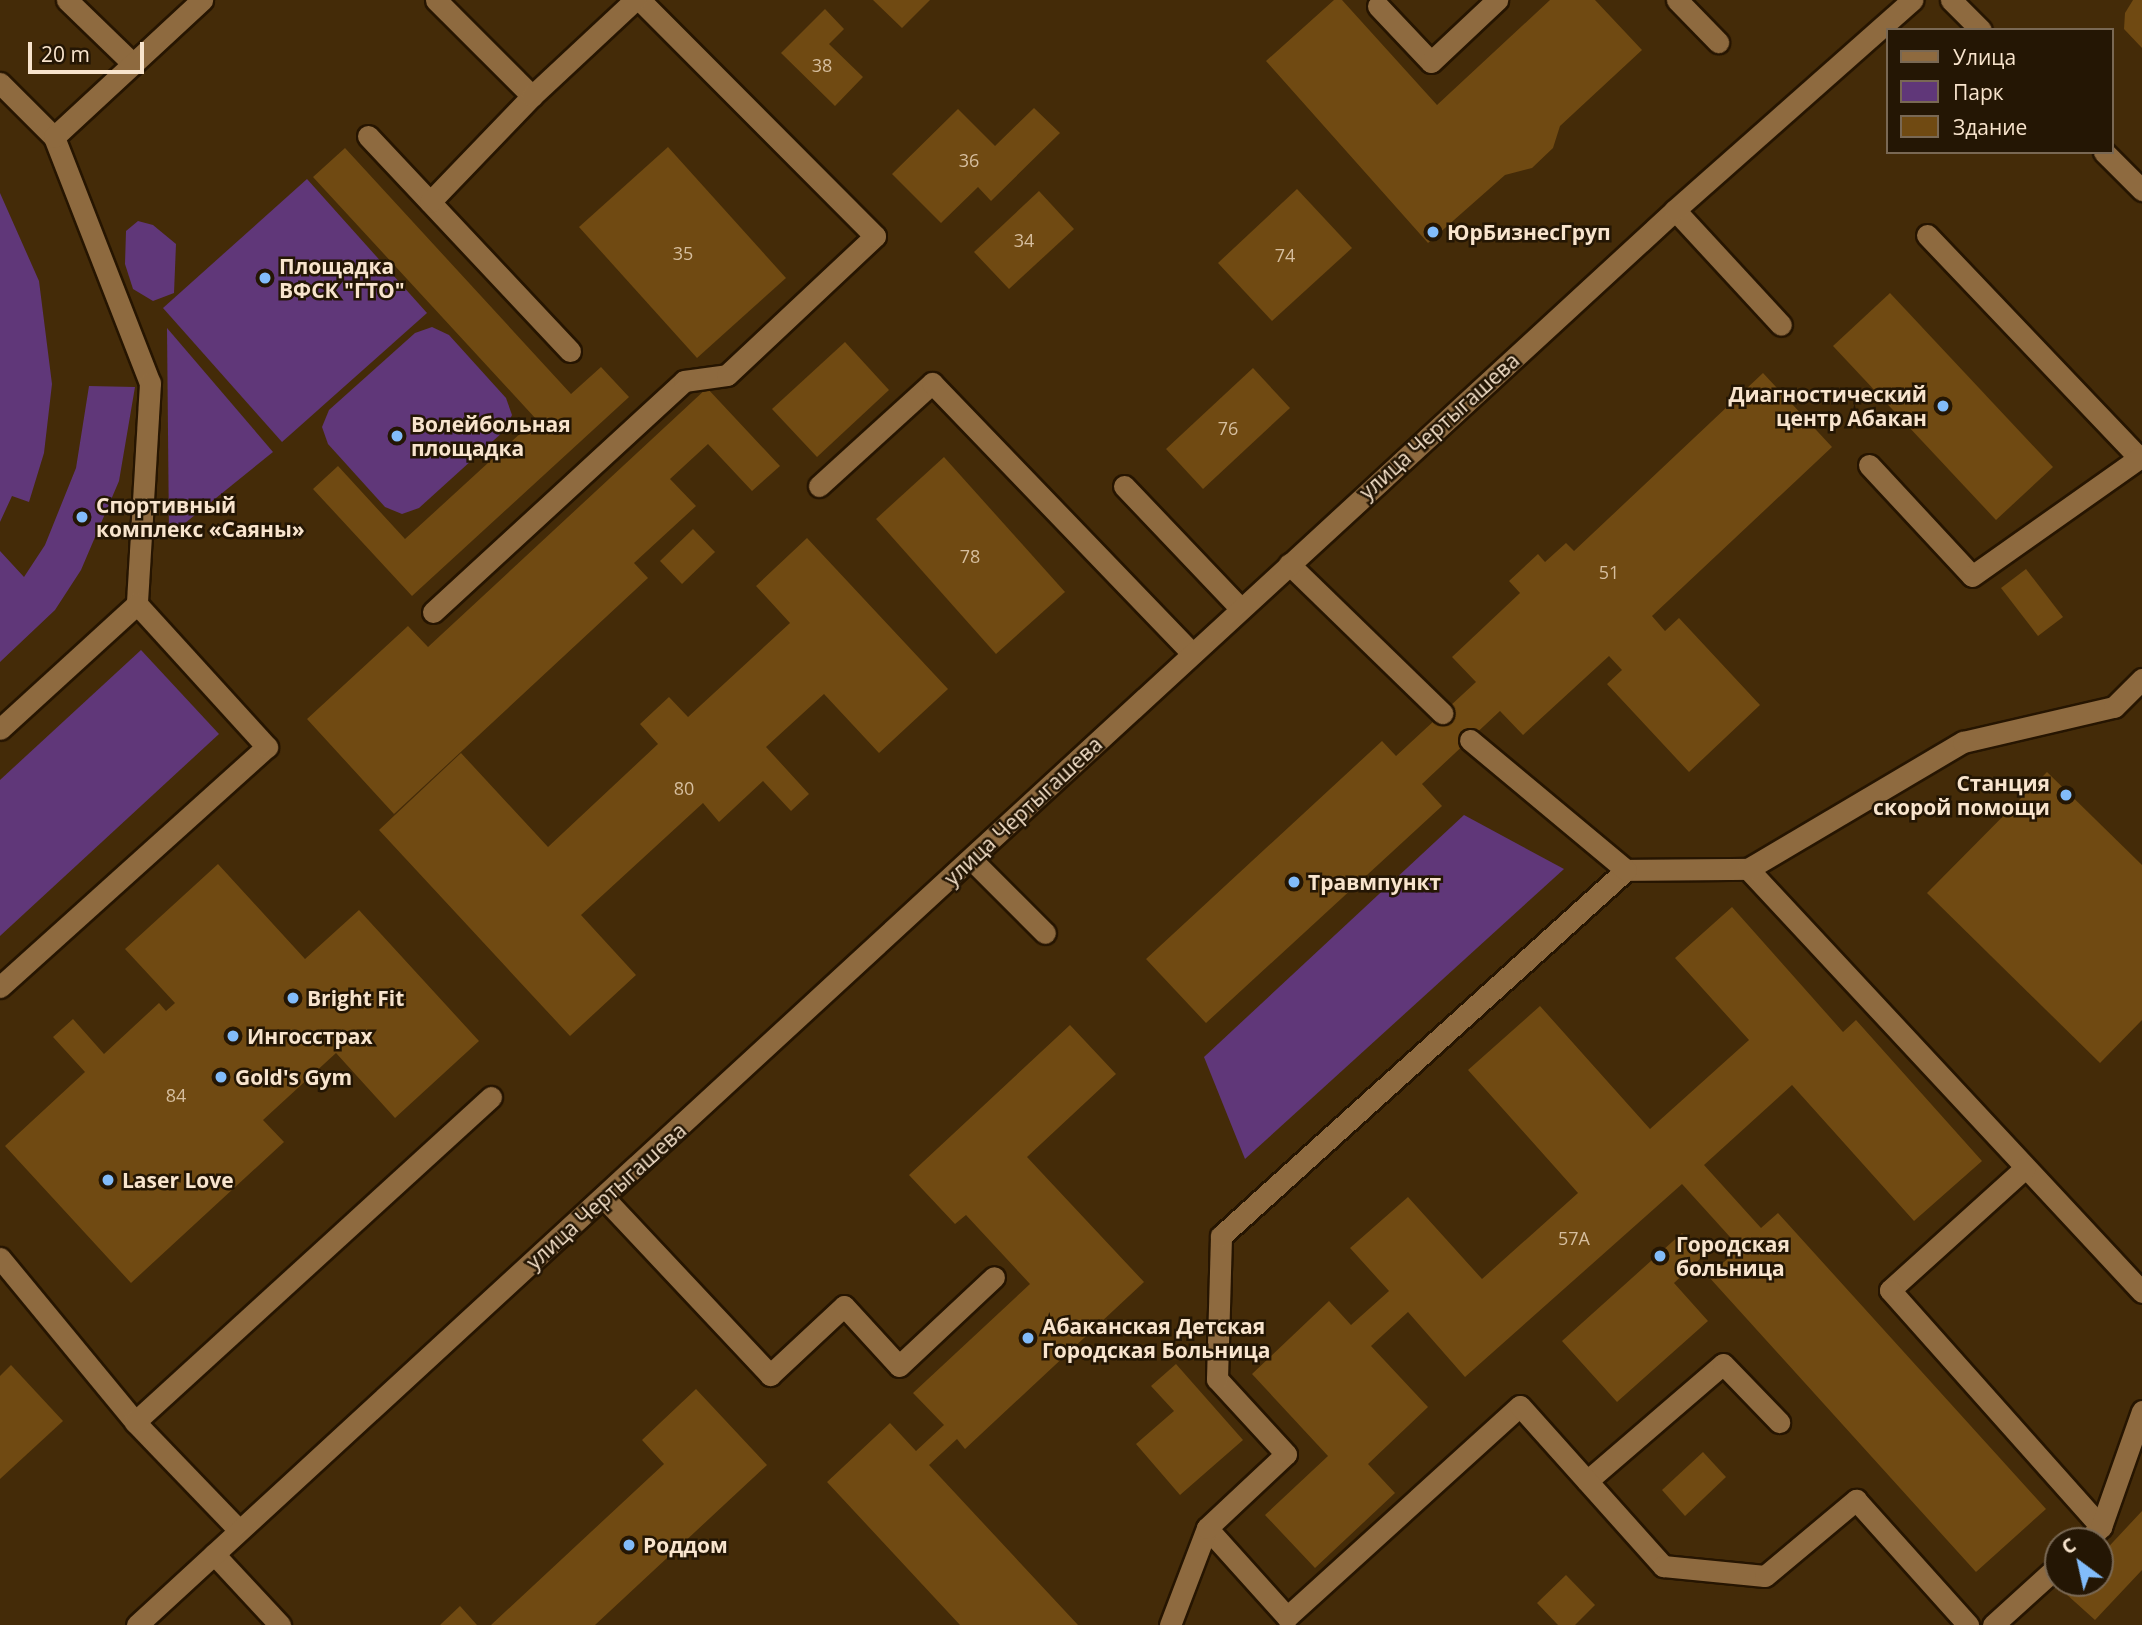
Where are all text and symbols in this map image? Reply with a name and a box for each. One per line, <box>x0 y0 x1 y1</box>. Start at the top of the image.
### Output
scale bar <box>32 28 147 72</box>
legend <box>1886 28 2114 154</box>
text: 20 m <box>41 40 90 68</box>
text: Улица <box>1953 43 2016 71</box>
house number: 38 <box>812 54 832 76</box>
text: Парк <box>1953 78 2004 106</box>
text: Здание <box>1953 113 2027 141</box>
house number: 36 <box>959 149 979 171</box>
place label: ЮрБизнесГруп <box>1447 219 1611 245</box>
marker: ЮрБизнесГруп <box>1425 224 1441 240</box>
house number: 34 <box>1014 229 1034 251</box>
house number: 35 <box>673 242 693 264</box>
house number: 74 <box>1275 244 1295 266</box>
place label: Площадка ВФСК "ГТО" <box>279 253 405 303</box>
marker: Площадка ВФСК "ГТО" <box>257 270 273 286</box>
street label: улица Чертыгашева <box>1354 348 1524 504</box>
place label: Диагностический центр Абакан <box>1728 381 1927 431</box>
marker: Диагностический центр Абакан <box>1933 396 1953 416</box>
place label: Волейбольная площадка <box>411 411 571 461</box>
house number: 76 <box>1218 417 1238 439</box>
marker: Волейбольная площадка <box>389 428 405 444</box>
place label: Спортивный комплекс «Саяны» <box>96 492 305 542</box>
marker: Спортивный комплекс «Саяны» <box>74 509 90 525</box>
house number: 78 <box>960 545 980 567</box>
house number: 51 <box>1599 561 1619 583</box>
street label: улица Чертыгашева <box>939 731 1107 891</box>
place label: Станция скорой помощи <box>1873 770 2050 820</box>
house number: 80 <box>674 777 694 799</box>
marker: Станция скорой помощи <box>2056 785 2076 805</box>
place label: Травмпункт <box>1308 869 1441 895</box>
marker: Травмпункт <box>1286 874 1302 890</box>
place label: Bright Fit <box>307 985 404 1011</box>
marker: Bright Fit <box>285 990 301 1006</box>
place label: Ингосстрах <box>247 1023 373 1049</box>
marker: Ингосстрах <box>225 1028 241 1044</box>
place label: Gold's Gym <box>235 1064 352 1090</box>
marker: Gold's Gym <box>213 1069 229 1085</box>
house number: 84 <box>166 1084 186 1106</box>
street label: улица Чертыгашева <box>521 1118 691 1274</box>
place label: Laser Love <box>122 1167 234 1193</box>
marker: Laser Love <box>100 1172 116 1188</box>
house number: 57А <box>1558 1227 1590 1249</box>
place label: Городская больница <box>1676 1231 1790 1281</box>
marker: Городская больница <box>1650 1246 1670 1266</box>
place label: Абаканская Детская Городская Больница <box>1042 1313 1270 1363</box>
marker: Абаканская Детская Городская Больница <box>1020 1330 1036 1346</box>
north arrow <box>2044 1527 2114 1597</box>
place label: Роддом <box>643 1532 728 1558</box>
text: С <box>2056 1532 2081 1560</box>
marker: Роддом <box>621 1537 637 1553</box>

